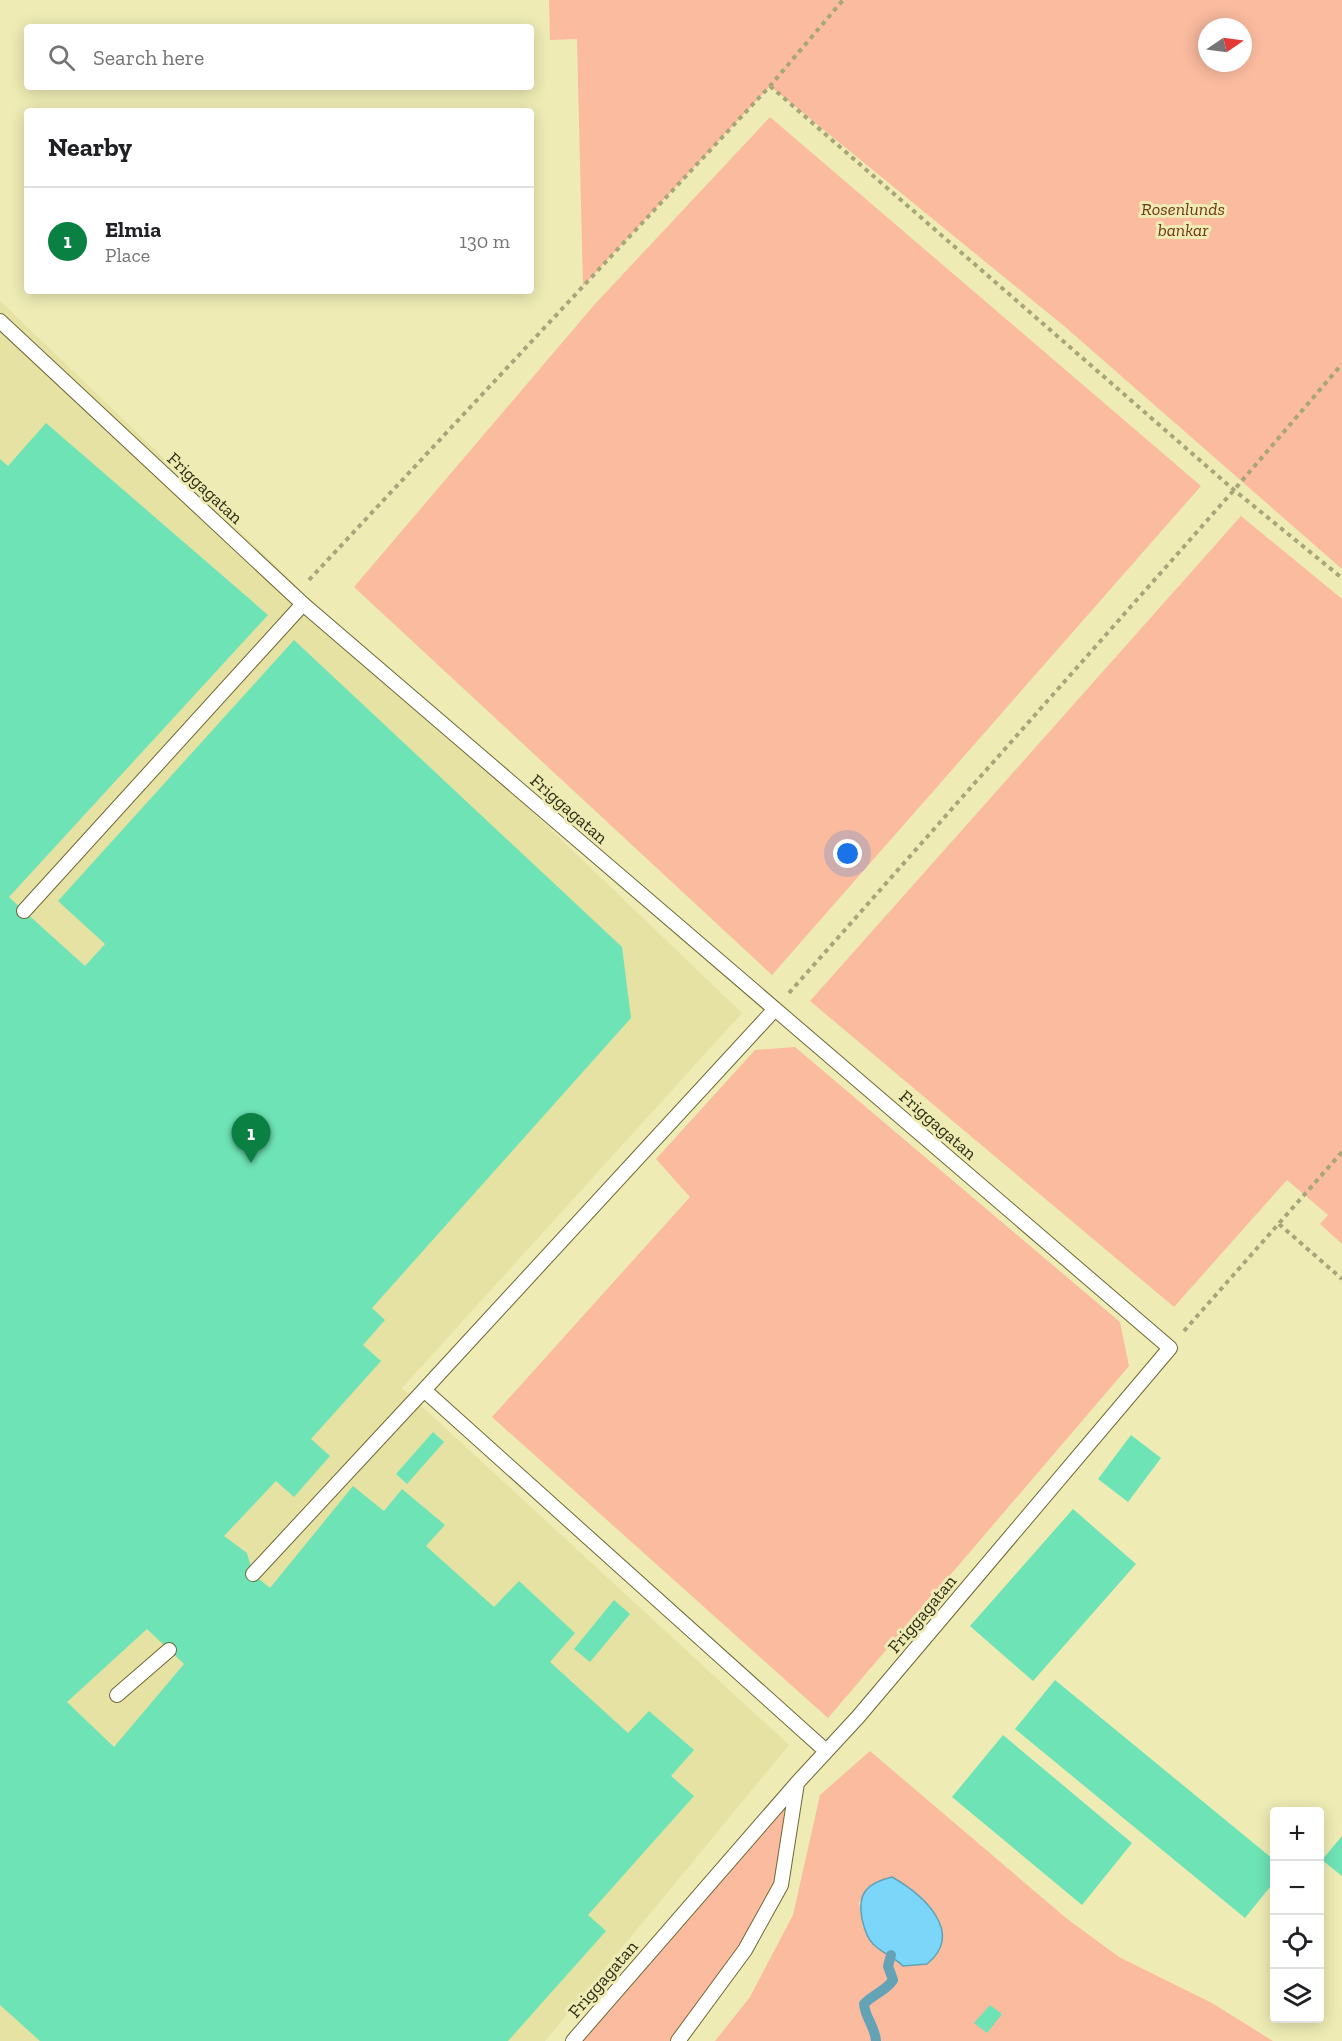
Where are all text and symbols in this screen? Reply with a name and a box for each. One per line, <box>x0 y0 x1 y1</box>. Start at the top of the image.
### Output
north arrow <box>1198 18 1252 72</box>
search box <box>24 24 534 90</box>
icon: search <box>45 41 78 74</box>
text: Search here <box>93 44 204 71</box>
text: Nearby <box>48 131 132 163</box>
park label: Rosenlunds bankar <box>1141 198 1225 241</box>
text: Elmia <box>105 216 161 243</box>
text: 1 <box>63 229 72 253</box>
text: 130 m <box>459 229 510 253</box>
text: Place <box>105 243 150 267</box>
street label: Friggagatan <box>163 447 248 529</box>
street label: Friggagatan <box>526 769 613 849</box>
your location <box>833 839 862 868</box>
street label: Friggagatan <box>895 1085 982 1165</box>
pin: 1 <box>232 1114 270 1163</box>
street label: Friggagatan <box>883 1570 961 1658</box>
map controls <box>1270 1807 1324 2023</box>
button: + <box>1270 1807 1324 1861</box>
button: − <box>1270 1861 1324 1915</box>
button: locate <box>1270 1915 1324 1969</box>
street label: Friggagatan <box>563 1935 643 2022</box>
button: layers <box>1270 1969 1324 2023</box>

